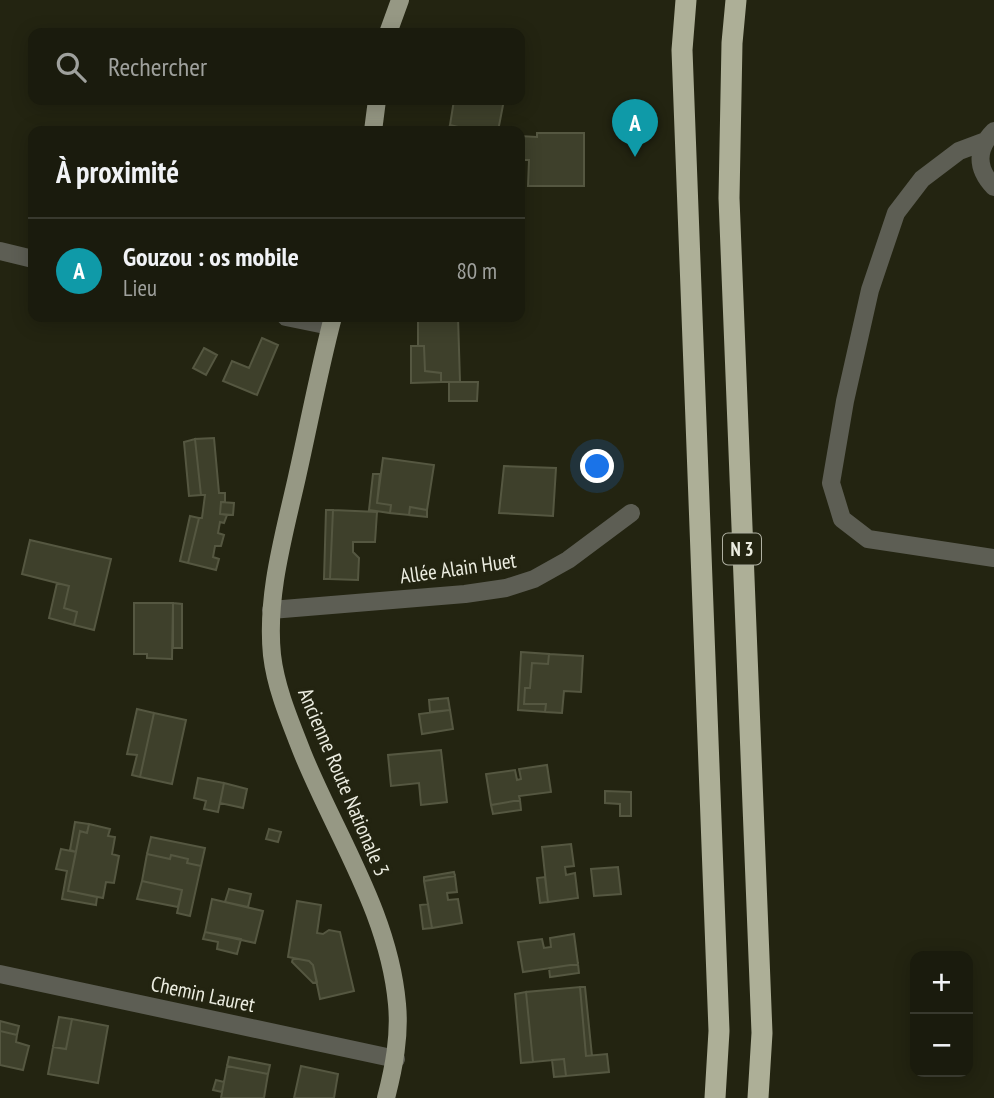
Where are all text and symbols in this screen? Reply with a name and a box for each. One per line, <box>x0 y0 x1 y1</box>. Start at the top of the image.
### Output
search box <box>28 28 525 105</box>
icon: search <box>52 48 90 86</box>
text: Rechercher <box>108 50 207 83</box>
pin: A <box>612 99 658 157</box>
text: À proximité <box>56 152 179 191</box>
text: Gouzou : os mobile <box>123 240 299 273</box>
text: A <box>73 256 85 285</box>
text: 80 m <box>456 256 497 285</box>
text: Lieu <box>123 273 157 302</box>
your location <box>580 449 614 483</box>
road number: N 3 <box>723 534 761 564</box>
street label: Allée Alain Huet <box>398 546 518 590</box>
street label: Ancienne Route Nationale 3 <box>292 684 396 880</box>
map controls <box>910 951 973 1077</box>
button: + <box>910 951 973 1014</box>
street label: Chemin Lauret <box>149 970 258 1018</box>
button: − <box>910 1014 973 1077</box>

